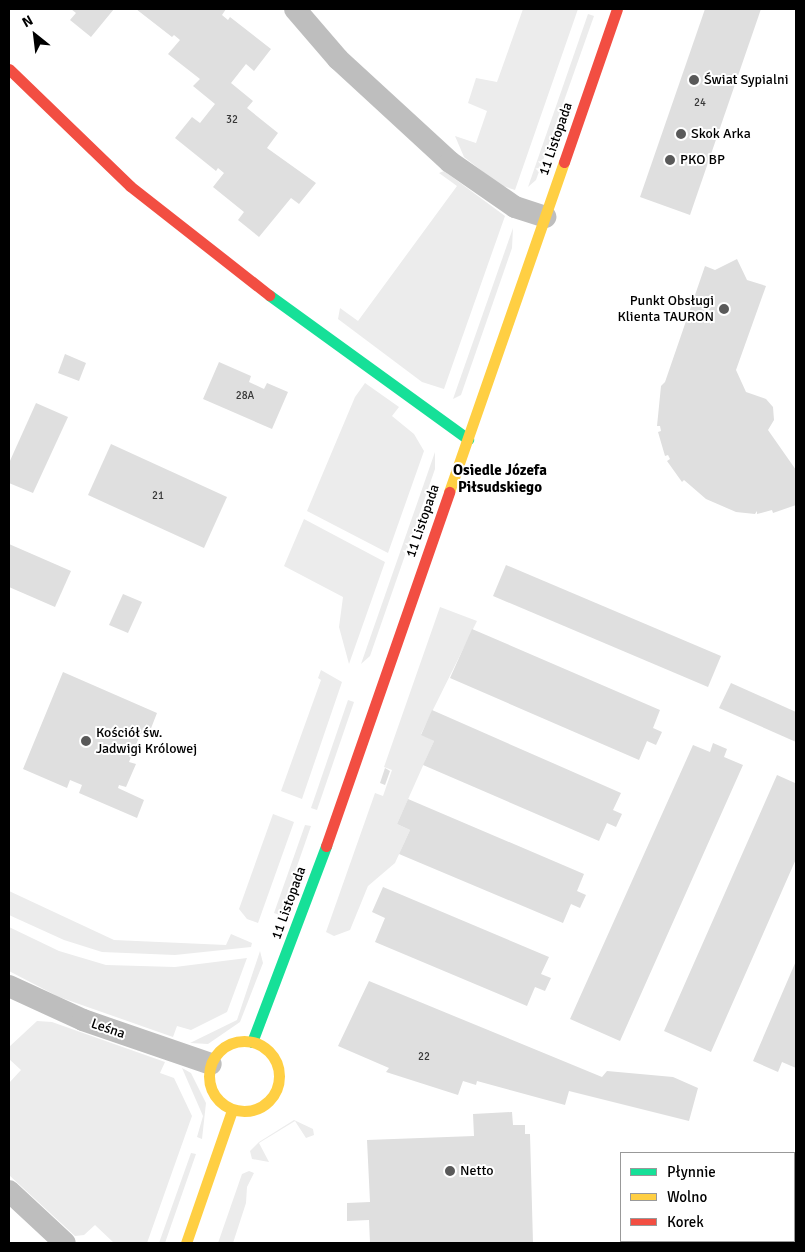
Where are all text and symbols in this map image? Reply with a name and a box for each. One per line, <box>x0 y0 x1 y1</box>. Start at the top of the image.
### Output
north arrow <box>10 10 60 60</box>
text: N <box>19 12 36 31</box>
place label: Świat Sypialni <box>704 72 788 88</box>
marker: Świat Sypialni <box>688 74 700 86</box>
house number: 24 <box>694 96 706 110</box>
street label: 11 Listopada <box>536 100 576 178</box>
house number: 32 <box>226 113 238 127</box>
place label: Skok Arka <box>691 126 751 142</box>
marker: Skok Arka <box>675 128 687 140</box>
place label: PKO BP <box>680 152 725 168</box>
marker: PKO BP <box>664 154 676 166</box>
place label: Punkt Obsługi Klienta TAURON <box>617 293 714 326</box>
marker: Punkt Obsługi Klienta TAURON <box>718 303 730 315</box>
house number: 28A <box>236 389 254 403</box>
district label: Osiedle Józefa Piłsudskiego <box>453 461 547 496</box>
street label: 11 Listopada <box>403 482 443 560</box>
house number: 21 <box>152 489 164 503</box>
place label: Kościół św. Jadwigi Królowej <box>96 725 197 758</box>
marker: Kościół św. Jadwigi Królowej <box>80 735 92 747</box>
street label: 11 Listopada <box>268 864 310 942</box>
street label: Leśna <box>89 1015 127 1043</box>
house number: 22 <box>418 1050 430 1064</box>
legend <box>620 1152 795 1242</box>
place label: Netto <box>460 1163 493 1179</box>
text: Płynnie <box>667 1163 716 1181</box>
marker: Netto <box>444 1165 456 1177</box>
text: Wolno <box>667 1188 707 1206</box>
text: Korek <box>667 1213 704 1231</box>

